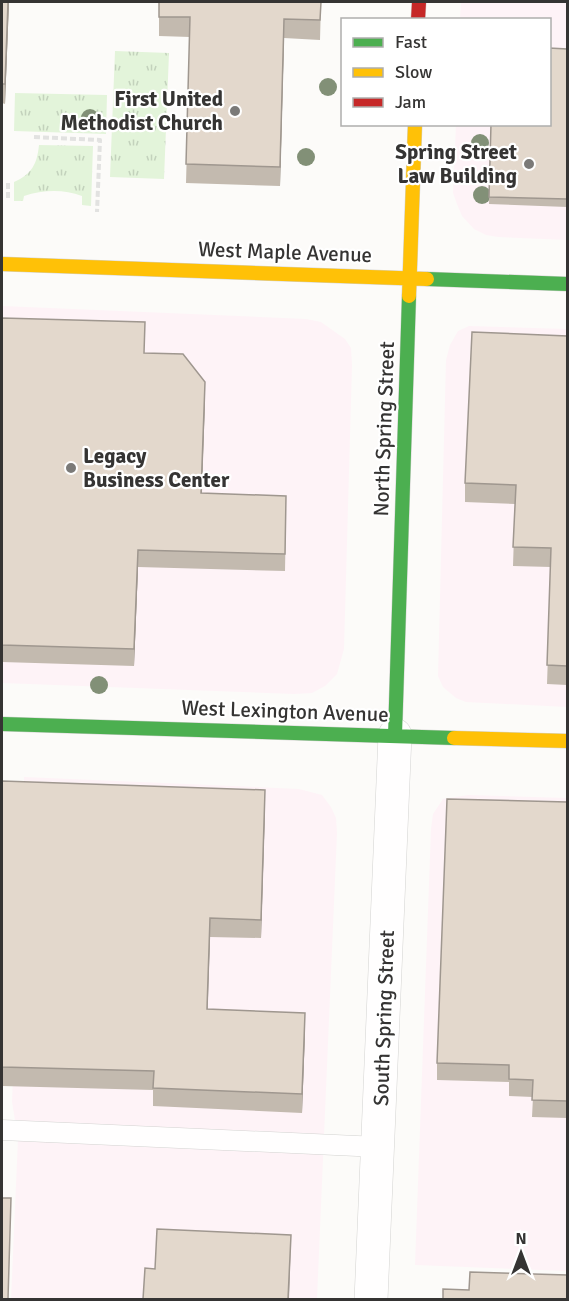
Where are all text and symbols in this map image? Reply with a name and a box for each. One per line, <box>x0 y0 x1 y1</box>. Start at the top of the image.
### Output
legend <box>341 18 551 126</box>
text: Fast <box>395 31 427 53</box>
text: Slow <box>395 61 432 83</box>
place label: First United Methodist Church <box>60 86 223 136</box>
text: Jam <box>395 91 426 113</box>
marker: First United Methodist Church <box>228 104 242 118</box>
place label: Spring Street Law Building <box>395 139 517 189</box>
marker: Spring Street Law Building <box>522 157 536 171</box>
street label: West Maple Avenue <box>197 236 373 268</box>
street label: North Spring Street <box>368 341 400 517</box>
place label: Legacy Business Center <box>83 443 230 493</box>
marker: Legacy Business Center <box>64 461 78 475</box>
street label: West Lexington Avenue <box>181 694 389 728</box>
street label: South Spring Street <box>368 930 400 1106</box>
north arrow <box>491 1223 551 1283</box>
text: N <box>515 1229 527 1249</box>

